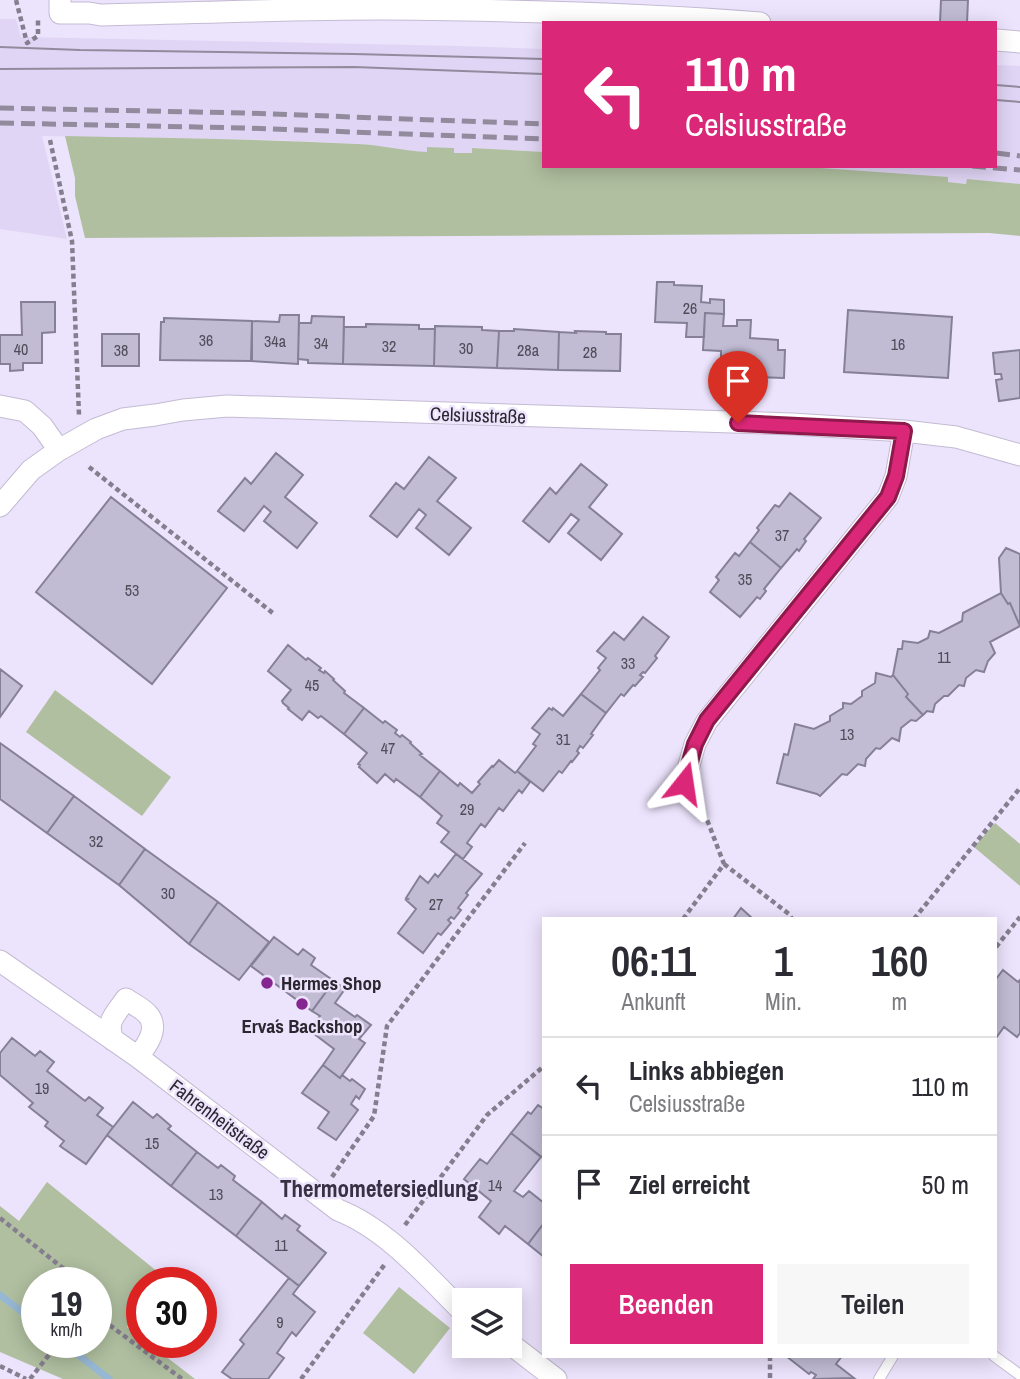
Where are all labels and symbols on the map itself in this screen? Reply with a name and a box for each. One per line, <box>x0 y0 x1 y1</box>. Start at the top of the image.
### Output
house number: 26 <box>683 297 697 319</box>
house number: 36 <box>199 329 213 351</box>
house number: 34a <box>264 330 287 352</box>
house number: 34 <box>314 332 328 354</box>
house number: 16 <box>891 333 905 355</box>
house number: 32 <box>382 335 396 357</box>
house number: 30 <box>459 337 473 359</box>
house number: 40 <box>14 338 28 360</box>
house number: 38 <box>114 339 128 361</box>
house number: 28a <box>517 339 540 361</box>
house number: 28 <box>583 341 597 363</box>
pin <box>708 351 768 423</box>
street label: Celsiusstraße <box>430 400 526 430</box>
house number: 37 <box>775 524 789 546</box>
house number: 35 <box>738 568 752 590</box>
house number: 53 <box>125 579 139 601</box>
house number: 11 <box>937 646 952 668</box>
house number: 33 <box>621 652 635 674</box>
house number: 45 <box>305 674 319 696</box>
house number: 13 <box>840 723 854 745</box>
house number: 31 <box>556 728 571 750</box>
house number: 47 <box>381 737 395 759</box>
position arrow <box>647 746 721 820</box>
house number: 29 <box>460 798 474 820</box>
house number: 32 <box>89 830 103 852</box>
house number: 30 <box>161 882 175 904</box>
house number: 27 <box>429 893 443 915</box>
place label: Hermes Shop <box>281 970 381 996</box>
marker: Hermes Shop <box>259 975 275 991</box>
marker: Erva´s Backshop <box>294 996 310 1012</box>
place label: Erva´s Backshop <box>241 1013 363 1039</box>
street label: Fahrenheitstraße <box>165 1073 275 1165</box>
house number: 19 <box>35 1077 49 1099</box>
house number: 15 <box>145 1132 159 1154</box>
district label: Thermometersiedlung <box>280 1173 479 1204</box>
house number: 14 <box>488 1174 502 1196</box>
house number: 13 <box>209 1183 223 1205</box>
house number: 11 <box>274 1234 289 1256</box>
speed limit sign: 30 <box>126 1267 217 1358</box>
house number: 9 <box>276 1311 284 1333</box>

